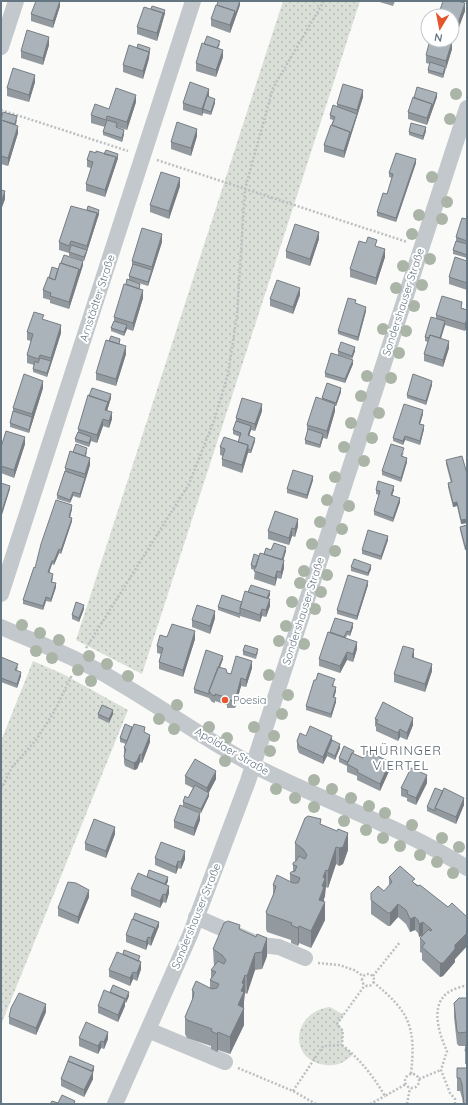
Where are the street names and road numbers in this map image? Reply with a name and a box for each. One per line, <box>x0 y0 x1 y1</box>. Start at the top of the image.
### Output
street label: Sondershauser Straße <box>379 246 427 358</box>
street label: Arnstädter Straße <box>76 253 118 343</box>
street label: Sondershauser Straße <box>279 555 327 667</box>
street label: Apoldaer Straße <box>192 724 272 778</box>
street label: Sondershauser Straße <box>168 861 224 971</box>

